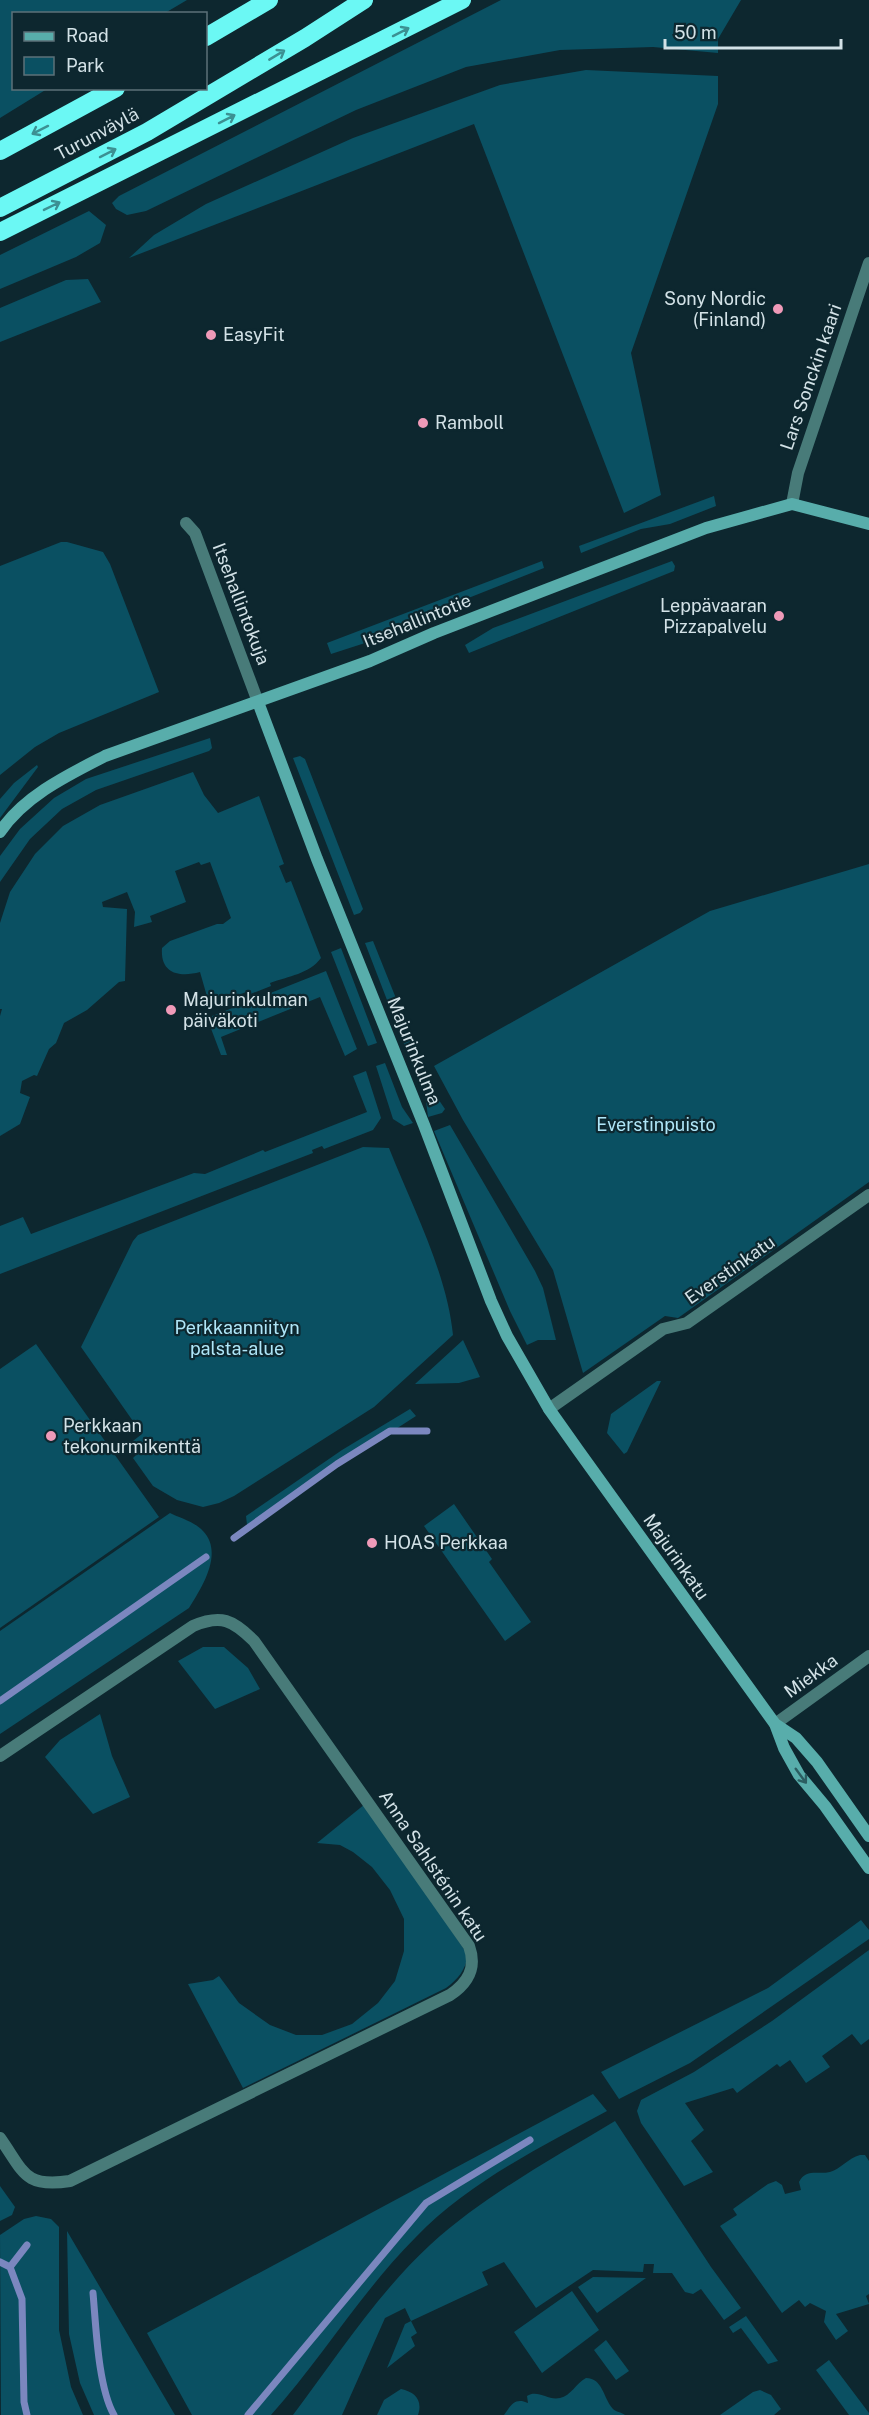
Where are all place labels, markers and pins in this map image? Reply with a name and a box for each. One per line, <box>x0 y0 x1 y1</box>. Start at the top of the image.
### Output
place label: Sony Nordic (Finland) <box>664 288 766 330</box>
marker: Sony Nordic (Finland) <box>771 302 785 316</box>
place label: EasyFit <box>223 324 285 345</box>
marker: EasyFit <box>204 328 218 342</box>
place label: Ramboll <box>435 412 504 433</box>
marker: Ramboll <box>416 416 430 430</box>
place label: Leppävaaran Pizzapalvelu <box>660 595 767 637</box>
marker: Leppävaaran Pizzapalvelu <box>772 609 786 623</box>
place label: Majurinkulman päiväkoti <box>183 989 308 1031</box>
marker: Majurinkulman päiväkoti <box>164 1003 178 1017</box>
place label: Perkkaan tekonurmikenttä <box>63 1415 201 1457</box>
marker: Perkkaan tekonurmikenttä <box>44 1429 58 1443</box>
place label: HOAS Perkkaa <box>384 1532 508 1553</box>
marker: HOAS Perkkaa <box>365 1536 379 1550</box>

